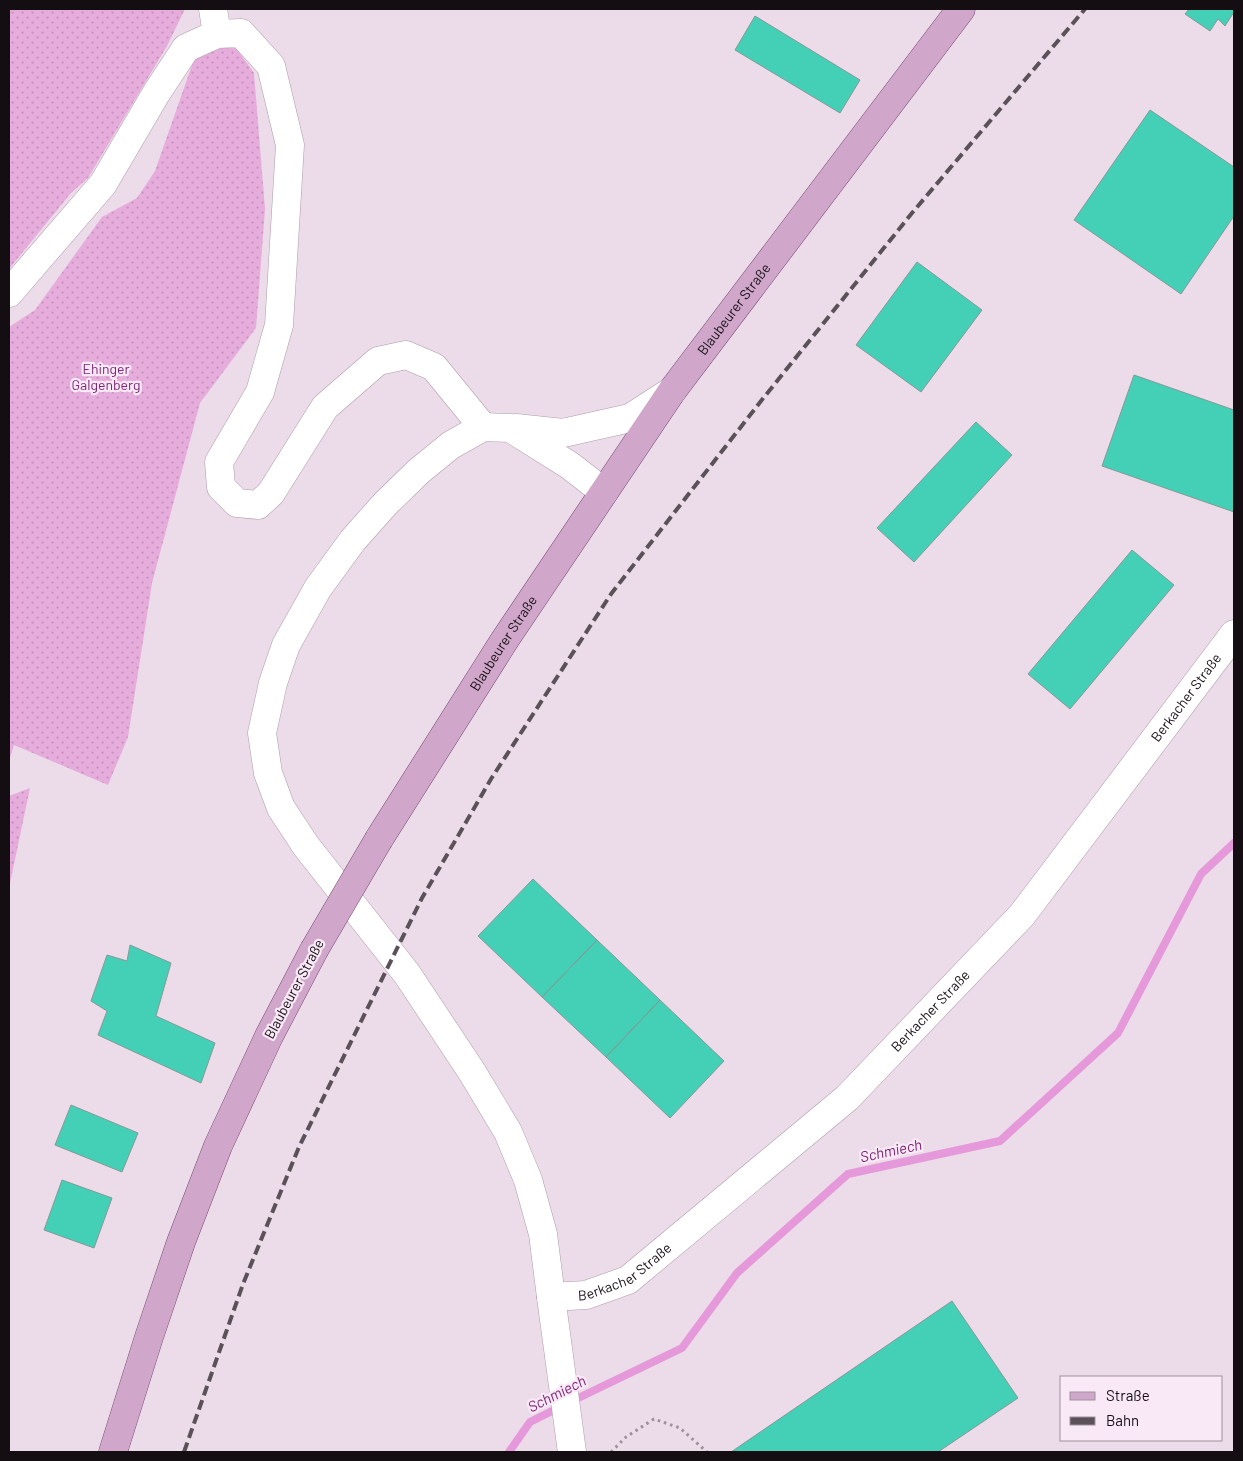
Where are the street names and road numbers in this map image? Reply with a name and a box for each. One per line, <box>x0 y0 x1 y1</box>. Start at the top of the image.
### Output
street label: Blaubeurer Straße <box>693 260 774 358</box>
street label: Blaubeurer Straße <box>466 592 540 694</box>
street label: Berkacher Straße <box>1147 650 1225 745</box>
street label: Blaubeurer Straße <box>260 936 327 1041</box>
street label: Berkacher Straße <box>887 966 973 1055</box>
street label: Berkacher Straße <box>577 1239 674 1303</box>

